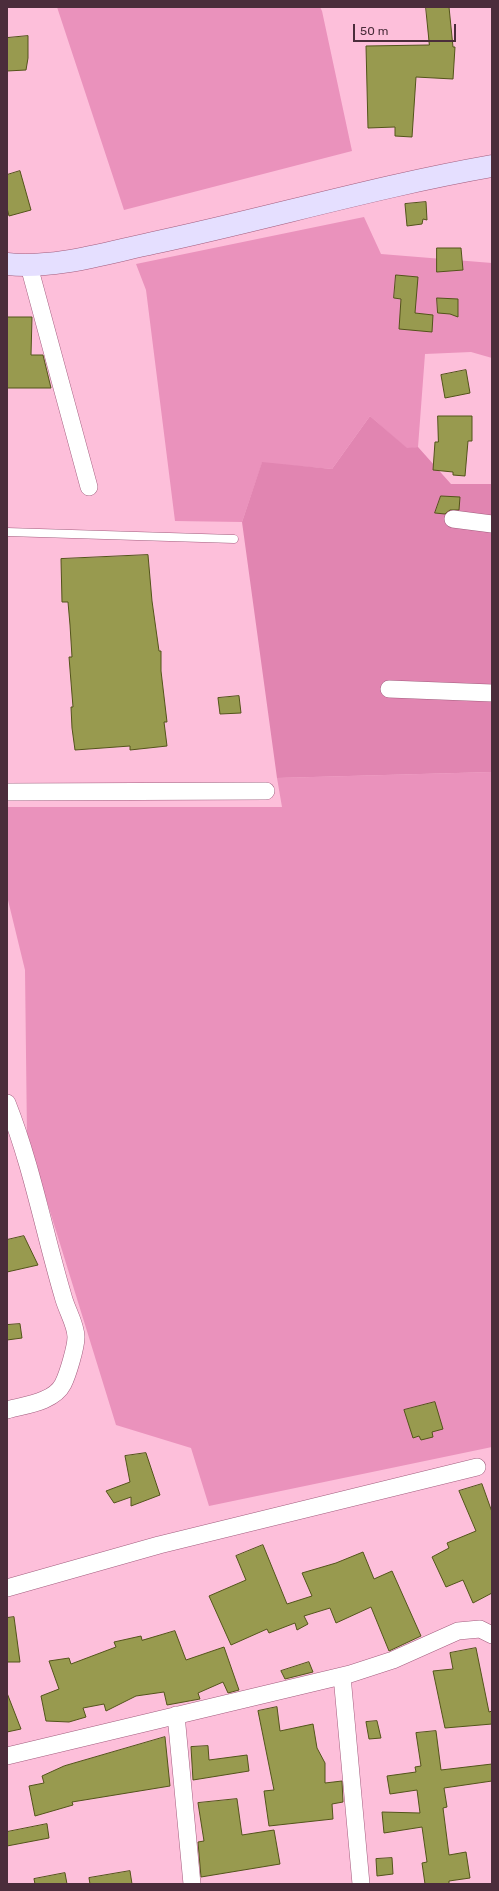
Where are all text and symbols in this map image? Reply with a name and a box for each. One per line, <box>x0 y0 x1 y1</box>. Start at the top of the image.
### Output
scale bar <box>355 16 458 42</box>
text: 50 m <box>360 24 388 38</box>

